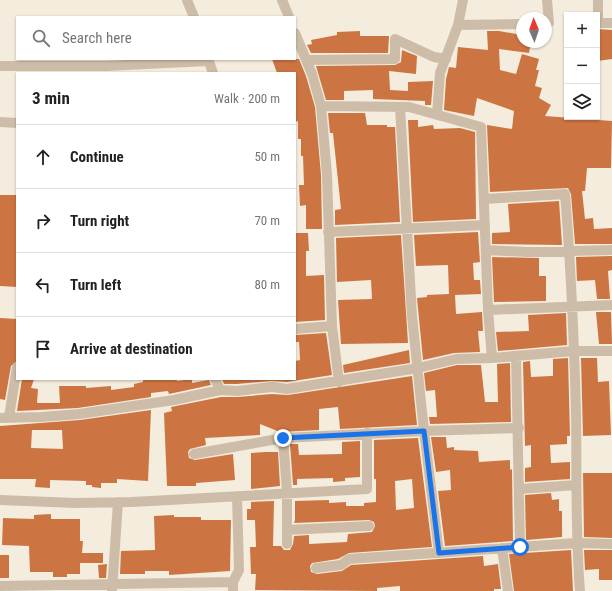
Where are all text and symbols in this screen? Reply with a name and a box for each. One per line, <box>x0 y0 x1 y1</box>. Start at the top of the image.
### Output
north arrow <box>516 12 552 48</box>
map controls <box>564 12 600 120</box>
button: + <box>564 12 600 48</box>
search box <box>16 16 296 60</box>
icon: search <box>30 27 52 49</box>
text: Search here <box>62 29 132 47</box>
button: − <box>564 48 600 84</box>
button: layers <box>564 84 600 120</box>
text: 3 min <box>32 88 70 108</box>
text: Walk · 200 m <box>214 91 280 106</box>
icon: ahead <box>32 146 54 168</box>
text: Continue <box>70 148 124 166</box>
text: 50 m <box>254 149 280 164</box>
icon: right <box>32 210 54 232</box>
text: Turn right <box>70 212 129 230</box>
text: 70 m <box>254 213 280 228</box>
icon: left <box>32 274 54 296</box>
text: Turn left <box>70 276 121 294</box>
text: 80 m <box>254 277 280 292</box>
icon: arrive <box>32 338 54 360</box>
text: Arrive at destination <box>70 340 193 358</box>
route end <box>274 429 292 447</box>
route start <box>511 538 529 556</box>

